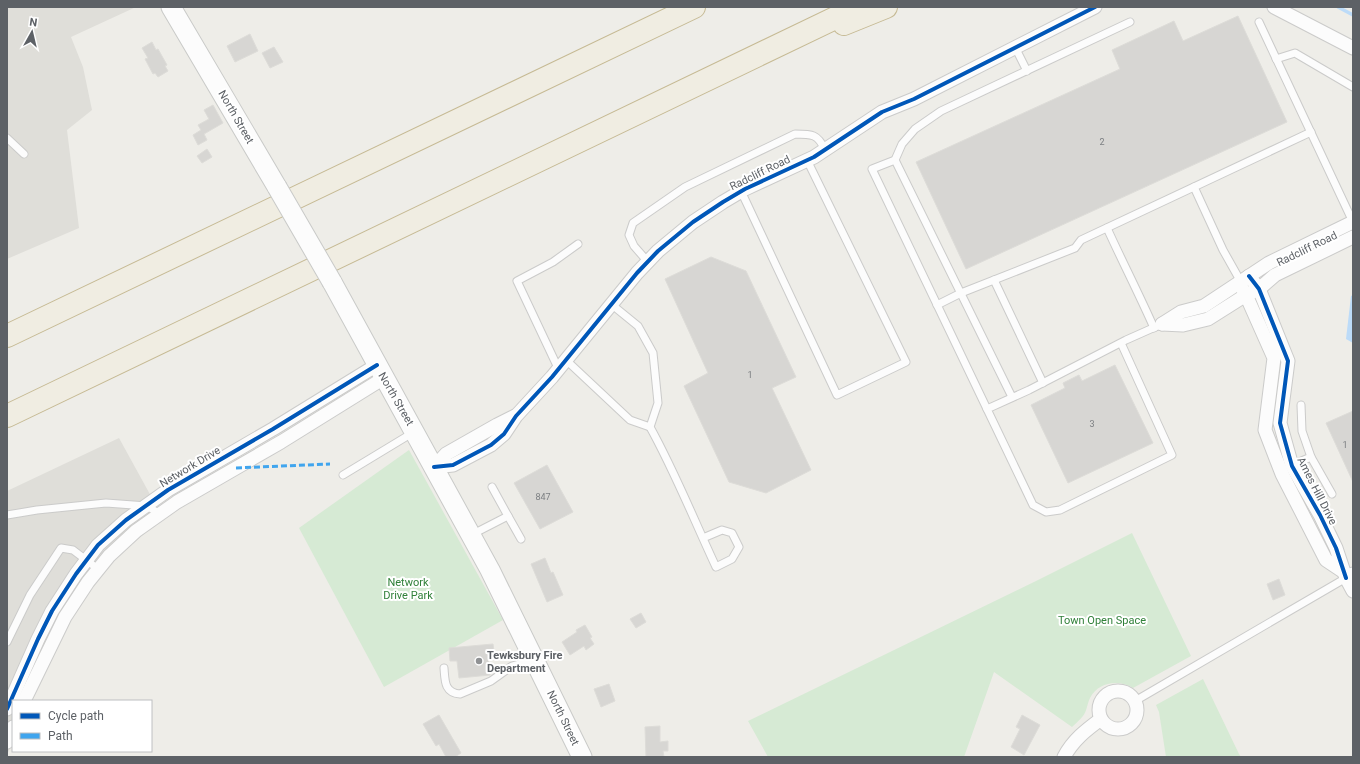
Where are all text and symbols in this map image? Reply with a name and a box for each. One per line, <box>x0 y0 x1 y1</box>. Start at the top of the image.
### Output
north arrow <box>12 12 52 52</box>
text: N <box>29 16 38 30</box>
street label: North Street <box>215 88 257 146</box>
house number: 2 <box>1099 137 1105 147</box>
street label: Radcliff Road <box>728 153 792 193</box>
street label: Radcliff Road <box>1275 229 1339 269</box>
street label: North Street <box>375 370 417 428</box>
house number: 1 <box>747 370 753 380</box>
house number: 3 <box>1089 419 1095 429</box>
house number: 1 <box>1342 440 1348 450</box>
street label: Network Drive <box>157 444 223 490</box>
street label: Ames Hill Drive <box>1294 455 1340 527</box>
house number: 847 <box>535 492 551 502</box>
park label: Network Drive Park <box>383 576 433 602</box>
park label: Town Open Space <box>1058 614 1146 627</box>
place label: Tewksbury Fire Department <box>487 649 562 675</box>
marker: Tewksbury Fire Department <box>474 656 484 666</box>
street label: North Street <box>544 688 582 748</box>
legend <box>12 700 152 752</box>
text: Cycle path <box>48 709 104 723</box>
text: Path <box>48 729 73 743</box>

